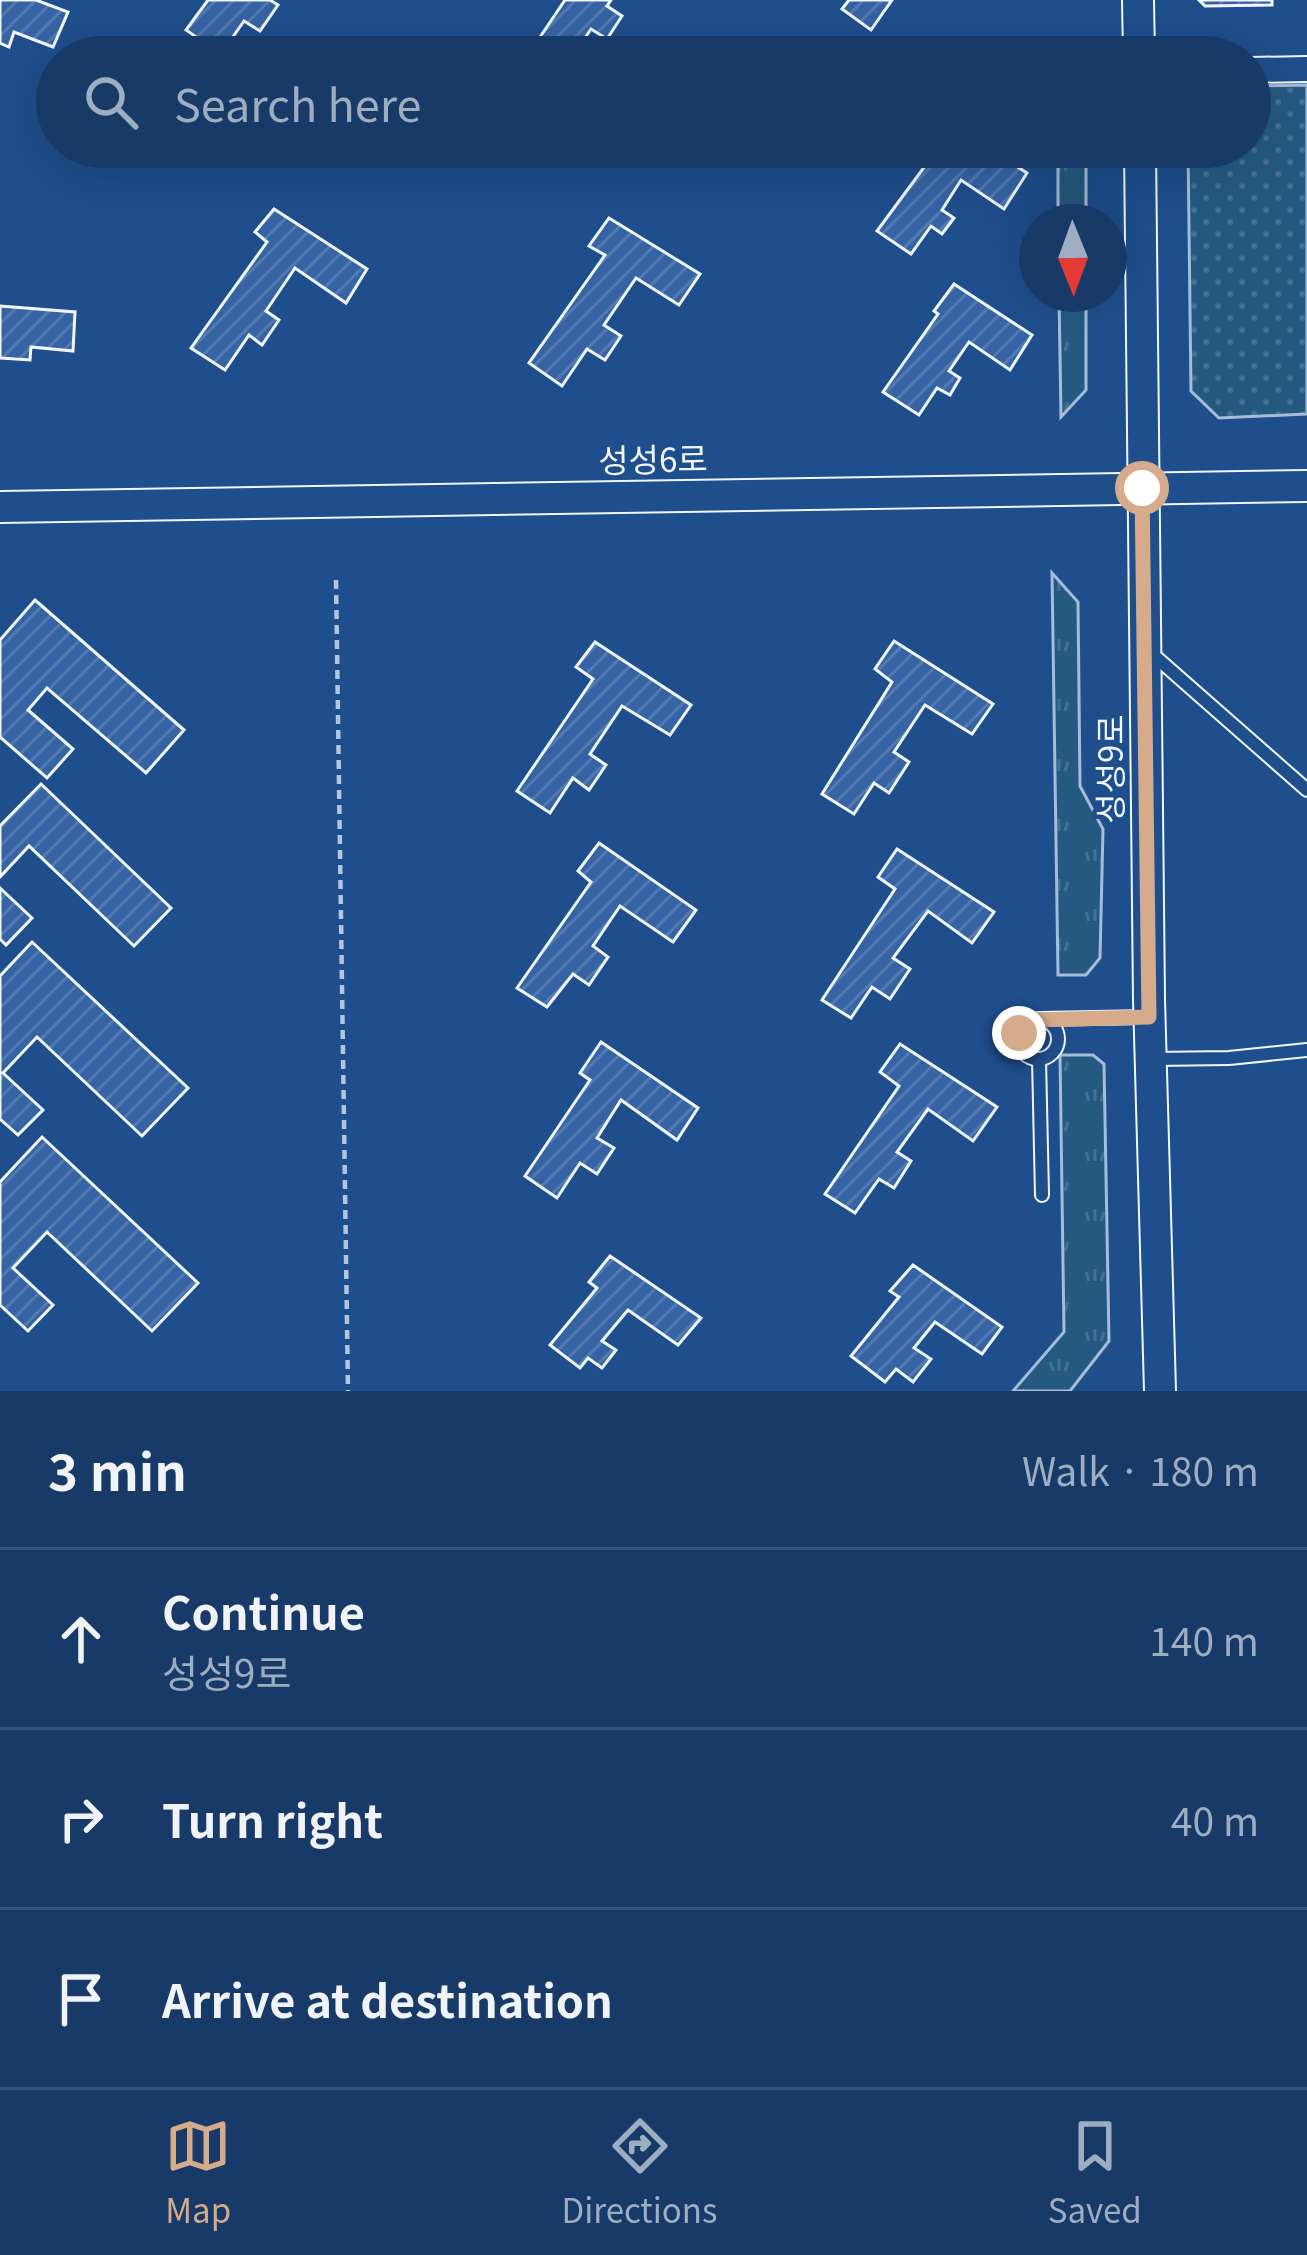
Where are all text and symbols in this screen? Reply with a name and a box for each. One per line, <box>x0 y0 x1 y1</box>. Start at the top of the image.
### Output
search box <box>36 36 1271 168</box>
icon: search <box>78 69 144 135</box>
text: Search here <box>174 70 421 135</box>
north arrow <box>1019 204 1127 312</box>
street label: 성성6로 <box>598 433 708 483</box>
route start <box>1115 461 1169 515</box>
street label: 성성9로 <box>1085 714 1133 824</box>
route end <box>992 1006 1046 1060</box>
text: 3 min <box>48 1432 187 1506</box>
text: Walk · 180 m <box>1022 1441 1259 1497</box>
text: Continue <box>162 1578 365 1643</box>
icon: ahead <box>48 1606 114 1672</box>
text: 140 m <box>1149 1611 1259 1667</box>
text: 성성9로 <box>162 1643 291 1699</box>
icon: right <box>48 1786 114 1852</box>
text: Turn right <box>162 1786 383 1851</box>
text: 40 m <box>1171 1791 1259 1847</box>
icon: arrive <box>48 1966 114 2032</box>
text: Arrive at destination <box>162 1966 613 2031</box>
tab: Map <box>165 2113 231 2233</box>
tab: Directions <box>562 2113 717 2233</box>
tab: Saved <box>1048 2113 1142 2233</box>

